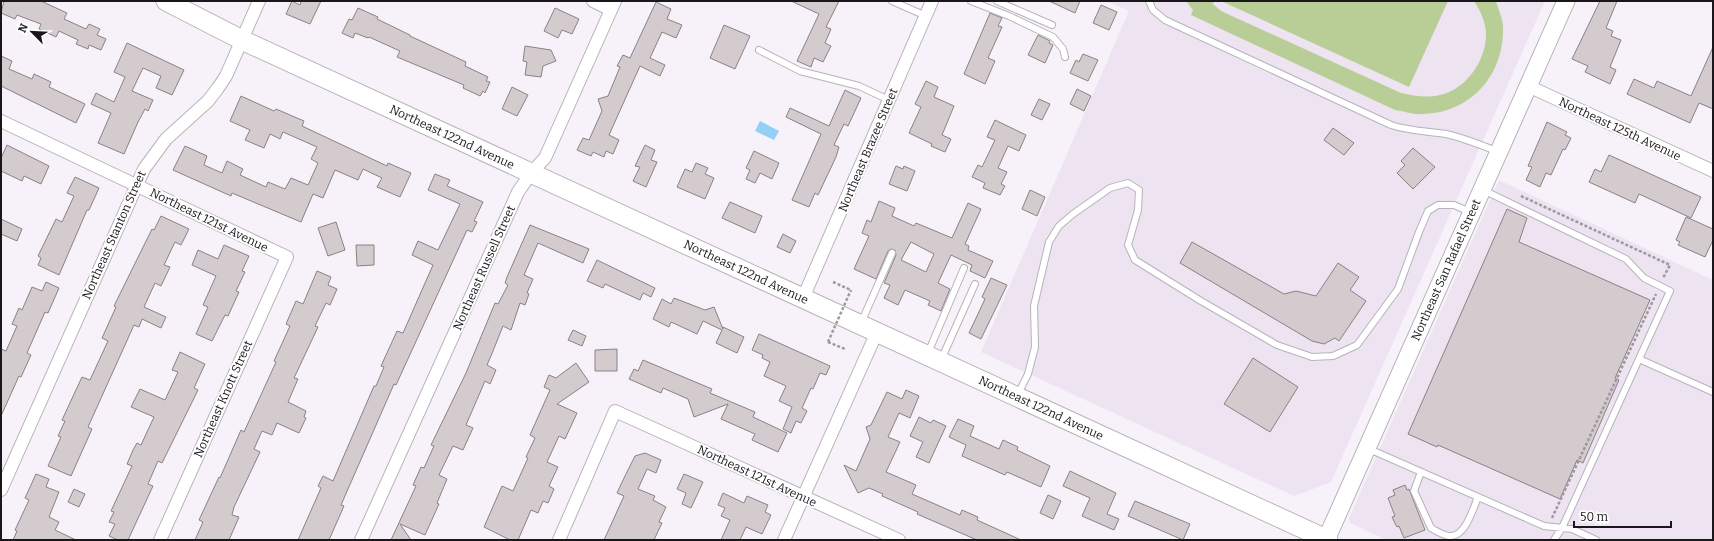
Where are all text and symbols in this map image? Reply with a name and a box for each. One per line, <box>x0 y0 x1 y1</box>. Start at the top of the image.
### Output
north arrow <box>12 12 52 52</box>
text: N <box>16 21 31 35</box>
street label: Northeast Brazee Street <box>836 85 901 214</box>
street label: Northeast 125th Avenue <box>1557 95 1683 163</box>
street label: Northeast 122nd Avenue <box>387 102 517 172</box>
street label: Northeast Stanton Street <box>79 168 149 301</box>
street label: Northeast 121st Avenue <box>148 185 270 255</box>
street label: Northeast San Rafael Street <box>1408 196 1484 343</box>
street label: Northeast Russell Street <box>450 203 518 333</box>
street label: Northeast 122nd Avenue <box>681 237 811 307</box>
street label: Northeast Knott Street <box>191 338 255 460</box>
street label: Northeast 122nd Avenue <box>976 373 1106 443</box>
street label: Northeast 121st Avenue <box>695 442 819 510</box>
scale bar <box>1574 503 1671 529</box>
text: 50 m <box>1580 510 1609 524</box>

